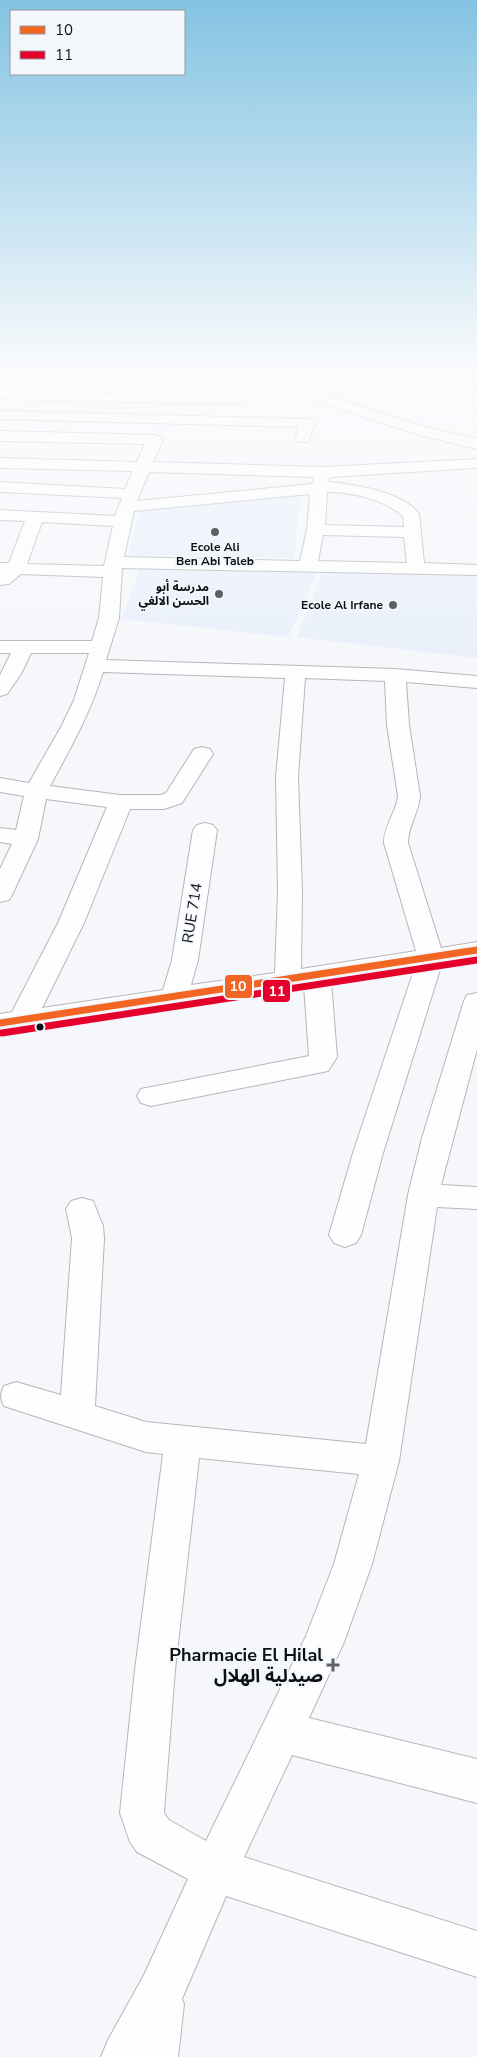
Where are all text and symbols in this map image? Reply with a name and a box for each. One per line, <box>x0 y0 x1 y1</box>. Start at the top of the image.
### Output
legend <box>10 10 185 75</box>
text: 10 <box>55 20 73 40</box>
text: 11 <box>55 45 73 65</box>
marker: Ecole Ali Ben Abi Taleb <box>209 526 221 538</box>
place label: Ecole Ali Ben Abi Taleb <box>176 539 254 569</box>
place label: مدرسة أبو الحسن الالغي <box>139 579 209 611</box>
marker: مدرسة أبو الحسن الالغي <box>213 588 225 600</box>
place label: Ecole Al Irfane <box>301 597 383 613</box>
marker: Ecole Al Irfane <box>387 599 399 611</box>
street label: RUE 714 <box>177 882 207 944</box>
line badge: 10 <box>224 974 253 999</box>
text: 10 <box>230 977 246 996</box>
line badge: 11 <box>262 979 291 1003</box>
text: 11 <box>269 982 285 1001</box>
unlabelled marker <box>35 1022 45 1032</box>
place label: Pharmacie El Hilal صيدلية الهلال <box>169 1643 323 1688</box>
marker: Pharmacie El Hilal صيدلية الهلال <box>327 1659 339 1671</box>

